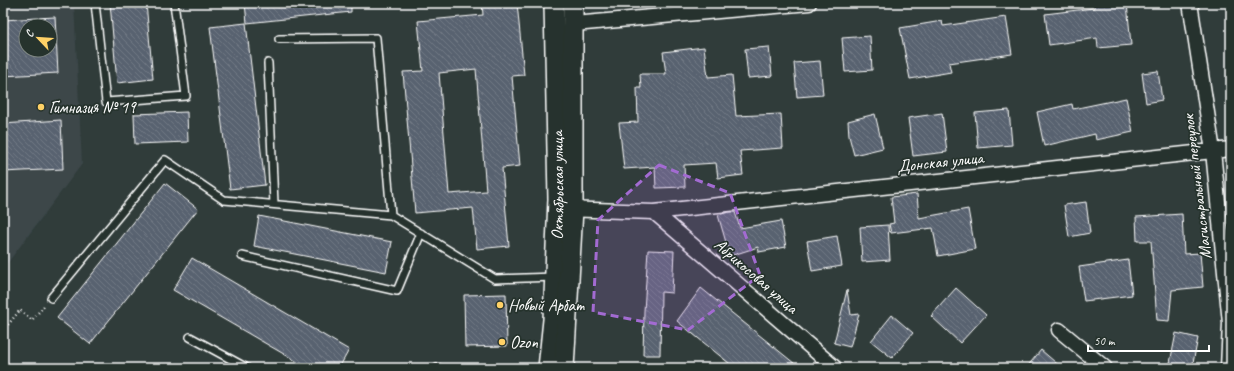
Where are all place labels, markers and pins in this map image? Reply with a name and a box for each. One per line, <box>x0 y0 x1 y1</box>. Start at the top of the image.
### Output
place label: Гимназия № 19 <box>49 97 137 118</box>
marker: Гимназия № 19 <box>36 102 46 112</box>
place label: Новый Арбат <box>508 295 585 316</box>
marker: Новый Арбат <box>495 300 505 310</box>
place label: Ozon <box>510 332 538 353</box>
marker: Ozon <box>497 337 507 347</box>

